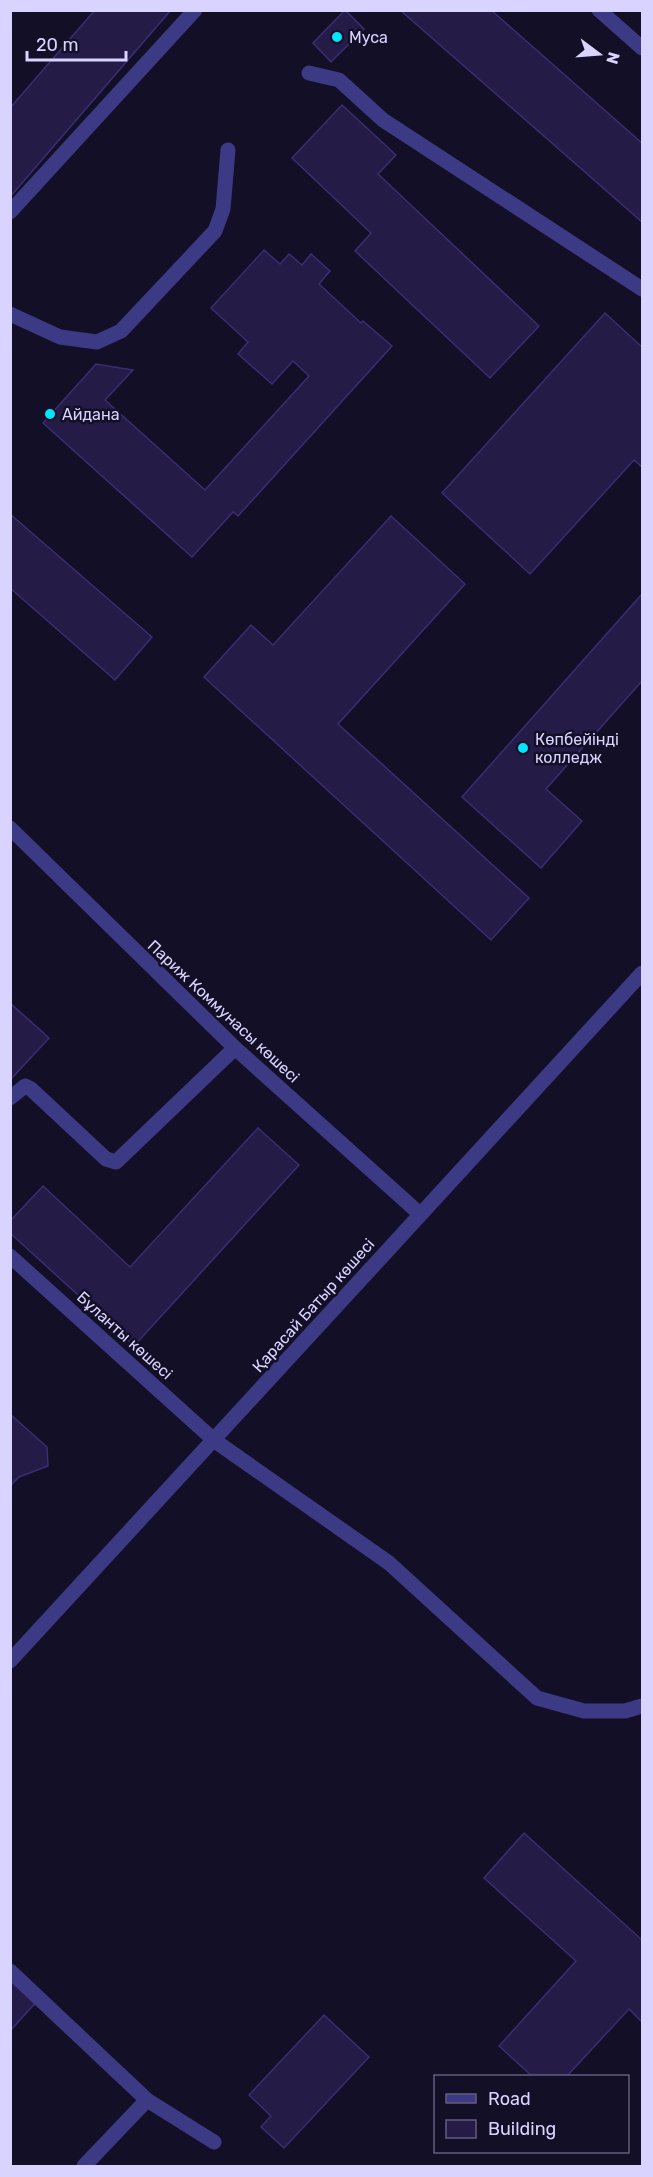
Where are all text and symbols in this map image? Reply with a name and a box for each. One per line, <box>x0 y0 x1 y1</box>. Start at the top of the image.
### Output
scale bar <box>27 24 126 62</box>
north arrow <box>569 24 629 84</box>
place label: Муса <box>349 28 388 47</box>
marker: Муса <box>330 30 344 44</box>
text: 20 m <box>36 34 78 56</box>
text: N <box>602 50 624 66</box>
place label: Айдана <box>62 405 119 424</box>
marker: Айдана <box>43 407 57 421</box>
place label: Көпбейінді колледж <box>535 730 619 767</box>
marker: Көпбейінді колледж <box>516 741 530 755</box>
street label: Париж Коммунасы көшесі <box>144 936 303 1087</box>
street label: Қарасай Батыр көшесі <box>248 1235 378 1376</box>
street label: Бұланты көшесі <box>73 1287 176 1383</box>
legend <box>434 2075 629 2153</box>
text: Road <box>488 2088 531 2110</box>
text: Building <box>488 2118 556 2140</box>

